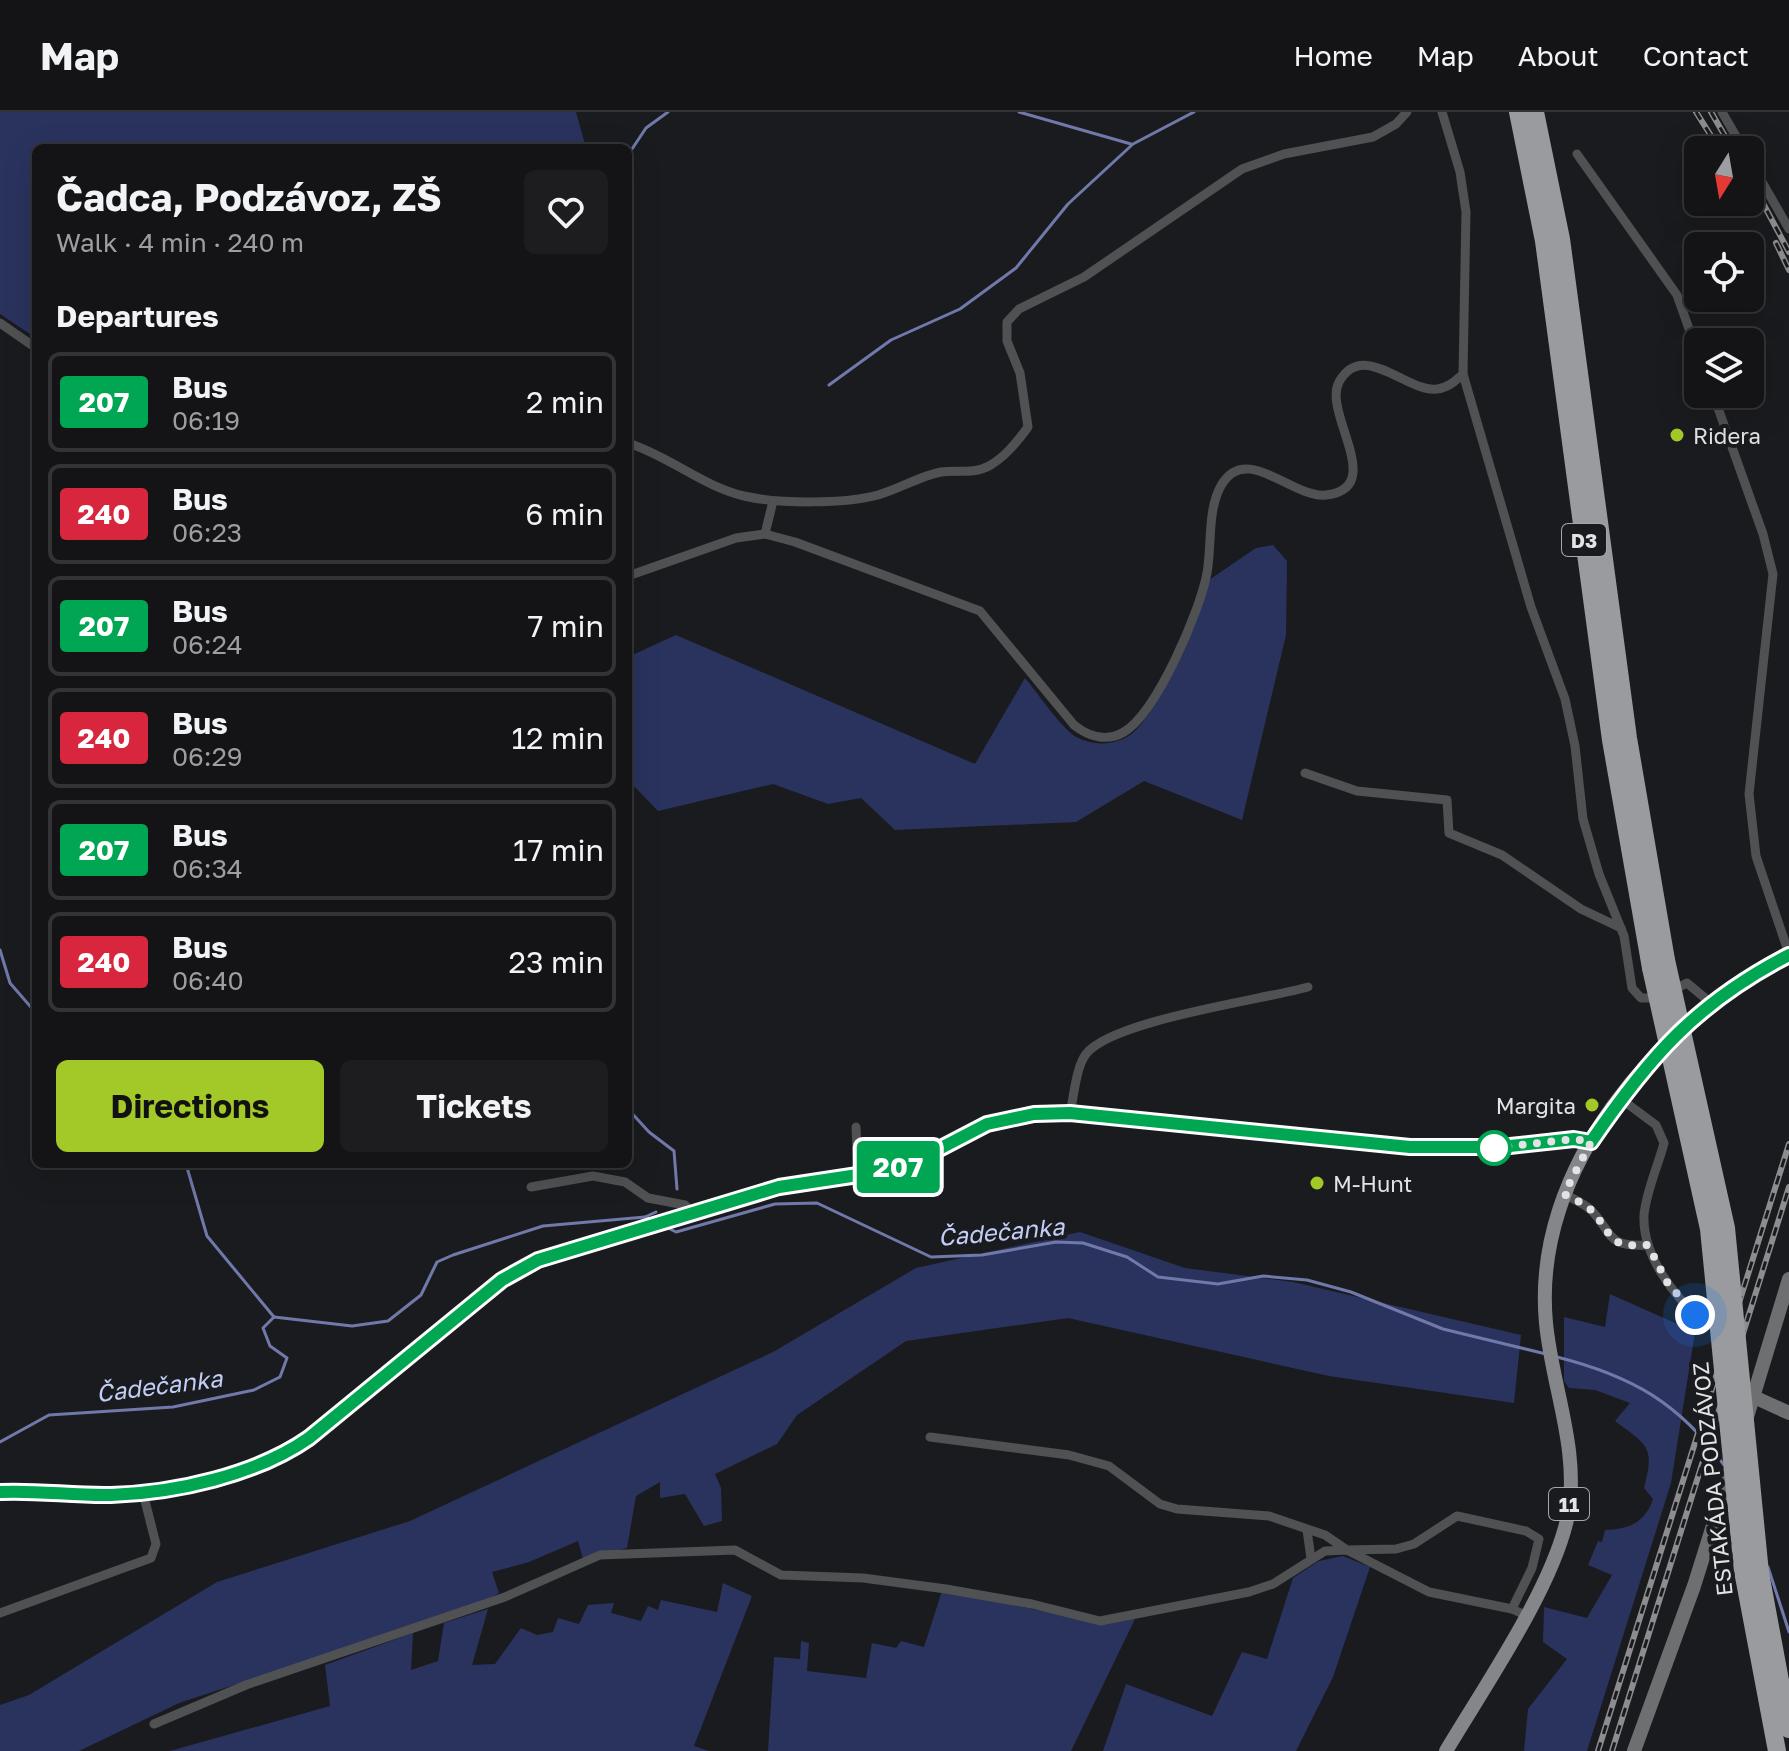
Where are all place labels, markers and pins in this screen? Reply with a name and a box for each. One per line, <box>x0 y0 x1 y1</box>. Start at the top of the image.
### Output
place label: Ridera <box>1693 422 1761 449</box>
marker: Ridera <box>1668 426 1686 444</box>
place label: Margita <box>1496 1092 1576 1119</box>
marker: Margita <box>1583 1096 1601 1114</box>
unlabelled marker <box>1477 1131 1511 1165</box>
place label: M-Hunt <box>1333 1170 1412 1197</box>
marker: M-Hunt <box>1308 1174 1326 1192</box>

